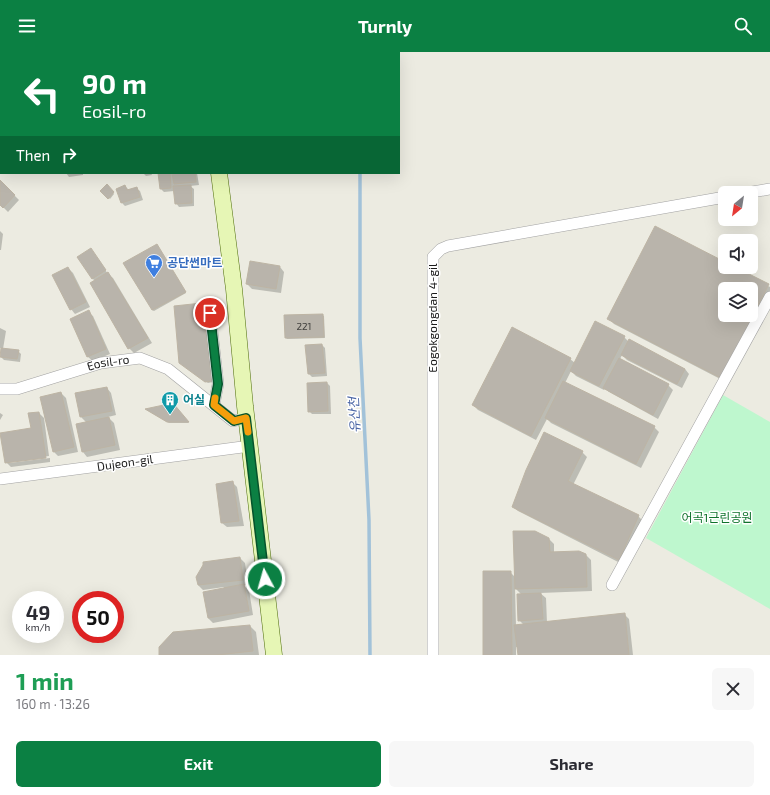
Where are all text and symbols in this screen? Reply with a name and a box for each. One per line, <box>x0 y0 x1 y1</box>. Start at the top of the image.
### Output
icon: menu <box>16 15 38 37</box>
text: Turnly <box>358 15 412 37</box>
icon: search <box>732 15 754 37</box>
text: 90 m <box>82 66 147 100</box>
icon: left <box>16 68 68 120</box>
text: Eosil-ro <box>82 100 146 122</box>
icon: right <box>58 144 80 166</box>
text: Then <box>16 146 50 164</box>
north arrow <box>718 186 758 226</box>
map controls <box>718 186 758 322</box>
button: sound <box>718 234 758 274</box>
supermarket icon: 공단썬마트 <box>144 253 164 278</box>
place label: 공단썬마트 <box>167 255 222 269</box>
street label: Eogokgongdan 4-gil <box>425 263 439 373</box>
button: layers <box>718 282 758 322</box>
pin <box>193 296 227 330</box>
icon: arrive <box>199 302 221 324</box>
house number: 221 <box>296 320 312 332</box>
street label: Eosil-ro <box>85 351 130 373</box>
building icon: 어실 <box>160 390 180 415</box>
place label: 어실 <box>183 392 205 406</box>
water label: 유산천 <box>345 396 363 433</box>
street label: Dujeon-gil <box>96 451 154 474</box>
park label: 어곡1근린공원 <box>681 510 753 524</box>
position arrow <box>244 558 286 600</box>
speed limit sign: 50 <box>72 591 124 643</box>
text: 49 <box>26 600 50 624</box>
text: km/h <box>26 621 50 633</box>
text: 1 min <box>16 666 74 695</box>
button: close <box>712 668 754 710</box>
text: 160 m · 13:26 <box>16 696 90 712</box>
button: Exit <box>16 741 381 787</box>
button: Share <box>389 741 754 787</box>

